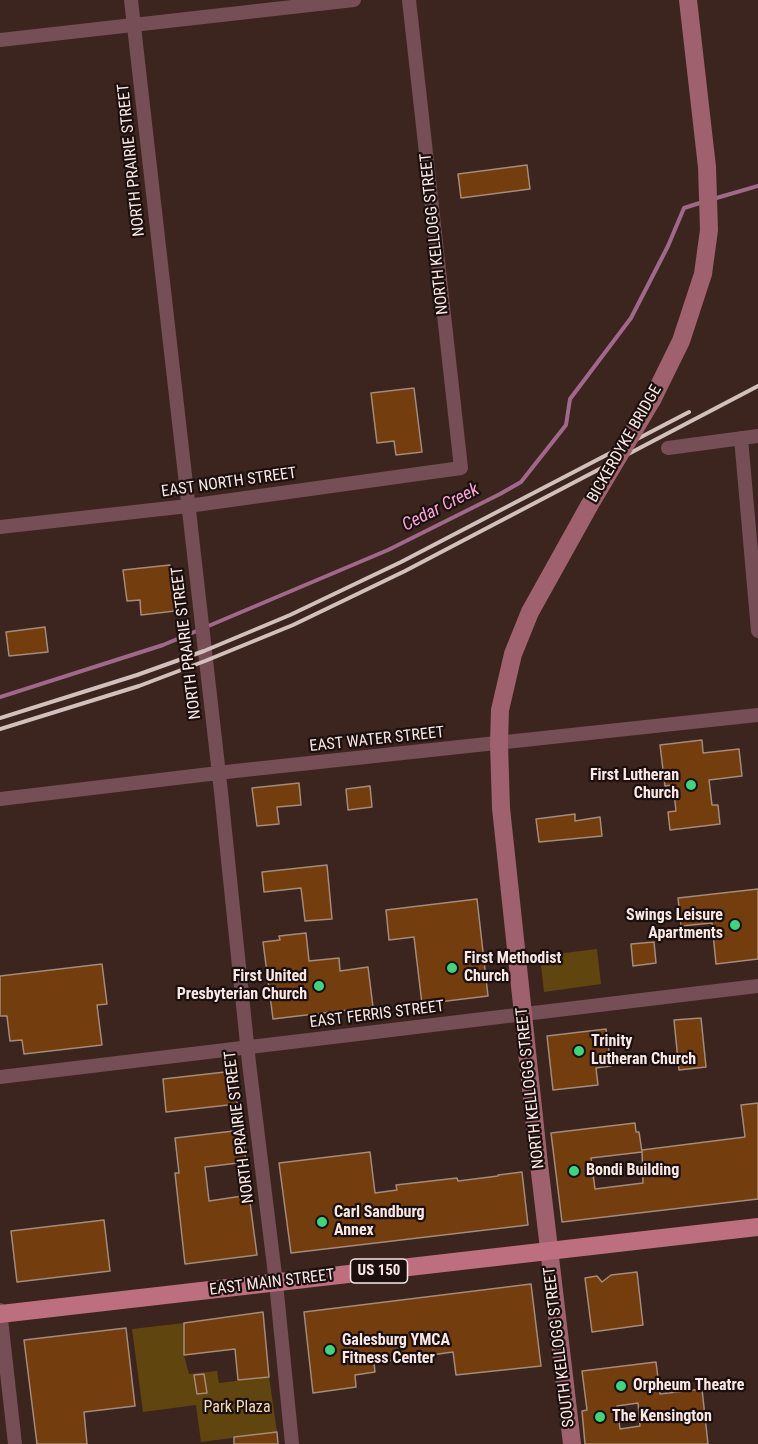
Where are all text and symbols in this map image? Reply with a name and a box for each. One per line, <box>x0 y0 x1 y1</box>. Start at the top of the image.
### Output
street label: NORTH PRAIRIE STREET <box>114 83 150 237</box>
street label: NORTH KELLOGG STREET <box>417 152 453 316</box>
street label: BICKERDYKE BRIDGE <box>584 382 666 506</box>
street label: EAST NORTH STREET <box>160 464 298 502</box>
water label: Cedar Creek <box>399 479 483 537</box>
street label: NORTH PRAIRIE STREET <box>168 566 206 720</box>
street label: EAST WATER STREET <box>309 723 445 757</box>
place label: First Lutheran Church <box>590 766 679 804</box>
marker: First Lutheran Church <box>684 778 698 792</box>
place label: Swings Leisure Apartments <box>626 906 723 944</box>
marker: Swings Leisure Apartments <box>728 918 742 932</box>
place label: First Methodist Church <box>464 949 561 987</box>
marker: First Methodist Church <box>445 961 459 975</box>
place label: First United Presbyterian Church <box>177 967 307 1005</box>
marker: First United Presbyterian Church <box>312 979 326 993</box>
street label: EAST FERRIS STREET <box>309 997 445 1033</box>
street label: NORTH KELLOGG STREET <box>513 1006 549 1170</box>
place label: Trinity Lutheran Church <box>591 1032 696 1070</box>
marker: Trinity Lutheran Church <box>572 1044 586 1058</box>
street label: NORTH PRAIRIE STREET <box>221 1050 259 1204</box>
place label: Bondi Building <box>586 1161 679 1181</box>
marker: Bondi Building <box>567 1164 581 1178</box>
place label: Carl Sandburg Annex <box>334 1203 425 1241</box>
marker: Carl Sandburg Annex <box>315 1215 329 1229</box>
road number: US 150 <box>350 1259 407 1283</box>
street label: SOUTH KELLOGG STREET <box>541 1265 579 1429</box>
street label: EAST MAIN STREET <box>208 1266 336 1300</box>
place label: Galesburg YMCA Fitness Center <box>342 1331 450 1369</box>
marker: Galesburg YMCA Fitness Center <box>323 1343 337 1357</box>
place label: Orpheum Theatre <box>633 1376 744 1396</box>
marker: Orpheum Theatre <box>614 1379 628 1393</box>
park label: Park Plaza <box>203 1398 271 1418</box>
place label: The Kensington <box>612 1407 712 1427</box>
marker: The Kensington <box>593 1410 607 1424</box>

